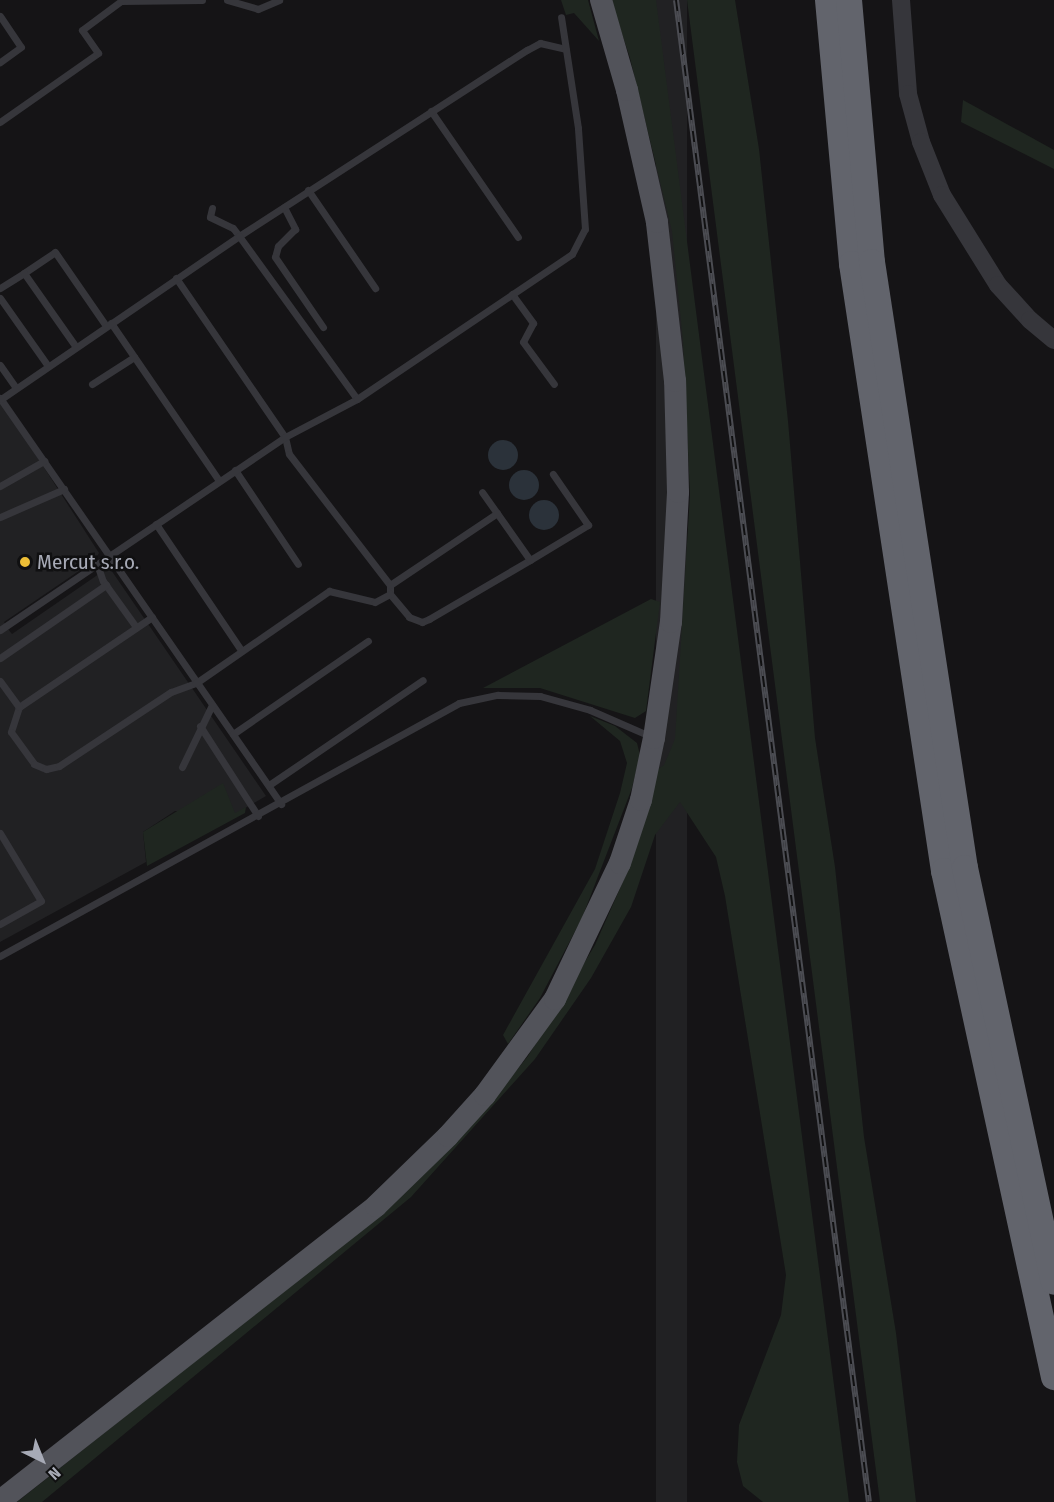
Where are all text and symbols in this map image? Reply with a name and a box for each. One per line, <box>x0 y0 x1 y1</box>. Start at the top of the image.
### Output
place label: Mercut s.r.o. <box>37 549 139 575</box>
marker: Mercut s.r.o. <box>18 555 32 569</box>
north arrow <box>12 1430 72 1490</box>
text: N <box>45 1463 65 1484</box>

